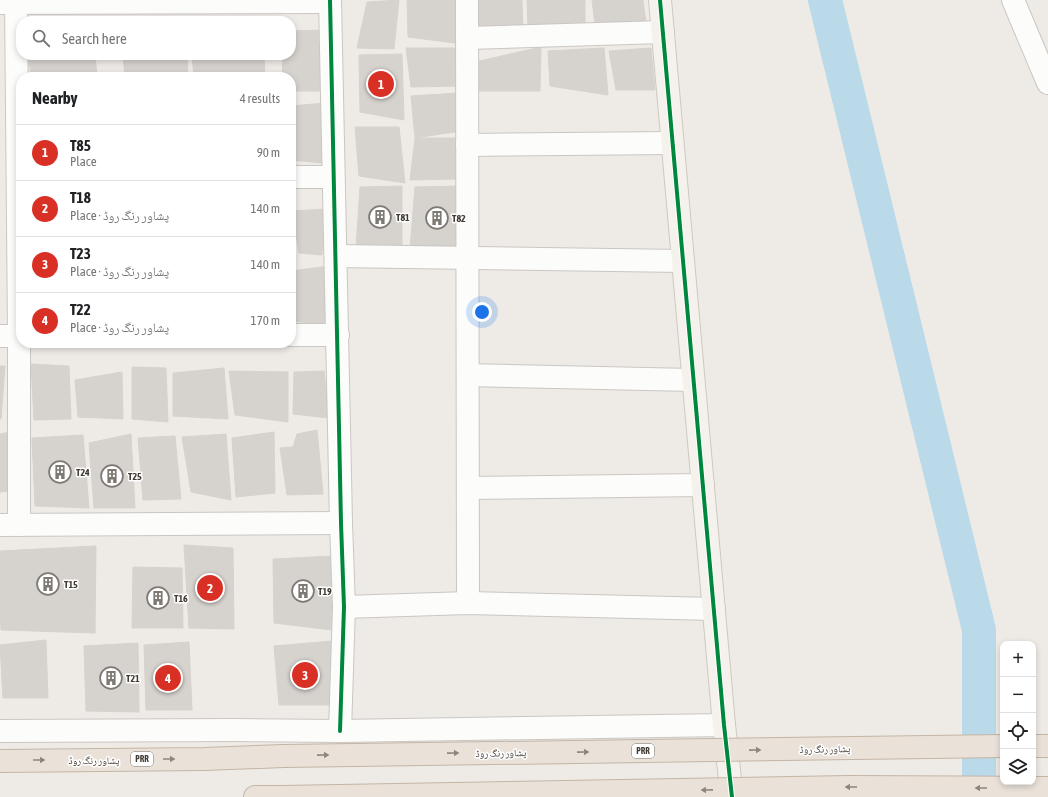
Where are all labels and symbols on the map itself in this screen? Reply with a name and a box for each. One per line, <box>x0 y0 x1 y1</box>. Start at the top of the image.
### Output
pin: 1 <box>368 69 394 99</box>
building icon: T81 <box>367 204 393 230</box>
building icon: T82 <box>424 205 450 231</box>
place label: T81 <box>396 212 410 223</box>
place label: T82 <box>452 213 466 224</box>
your location <box>472 302 492 322</box>
building icon: T24 <box>47 459 73 485</box>
building icon: T25 <box>99 463 125 489</box>
place label: T24 <box>76 467 90 478</box>
place label: T25 <box>128 471 142 482</box>
building icon: T15 <box>35 571 61 597</box>
pin: 2 <box>197 573 223 603</box>
building icon: T19 <box>290 578 316 604</box>
place label: T15 <box>64 579 78 590</box>
building icon: T16 <box>145 585 171 611</box>
place label: T19 <box>318 586 332 597</box>
place label: T16 <box>174 593 188 604</box>
pin: 3 <box>292 660 318 690</box>
pin: 4 <box>155 663 181 693</box>
building icon: T21 <box>98 665 124 691</box>
place label: T21 <box>126 673 140 684</box>
street label: پشاور رنگ روڈ <box>799 743 851 756</box>
road number: PRR <box>632 744 654 758</box>
one-way arrow <box>749 746 761 753</box>
street label: پشاور رنگ روڈ <box>475 747 527 760</box>
one-way arrow <box>577 749 590 755</box>
one-way arrow <box>447 750 459 757</box>
road number: PRR <box>131 752 153 766</box>
one-way arrow <box>317 752 330 758</box>
street label: پشاور رنگ روڈ <box>69 755 120 767</box>
one-way arrow <box>163 756 176 762</box>
one-way arrow <box>33 757 46 763</box>
one-way arrow <box>844 784 857 790</box>
one-way arrow <box>974 785 987 791</box>
one-way arrow <box>700 787 713 793</box>

